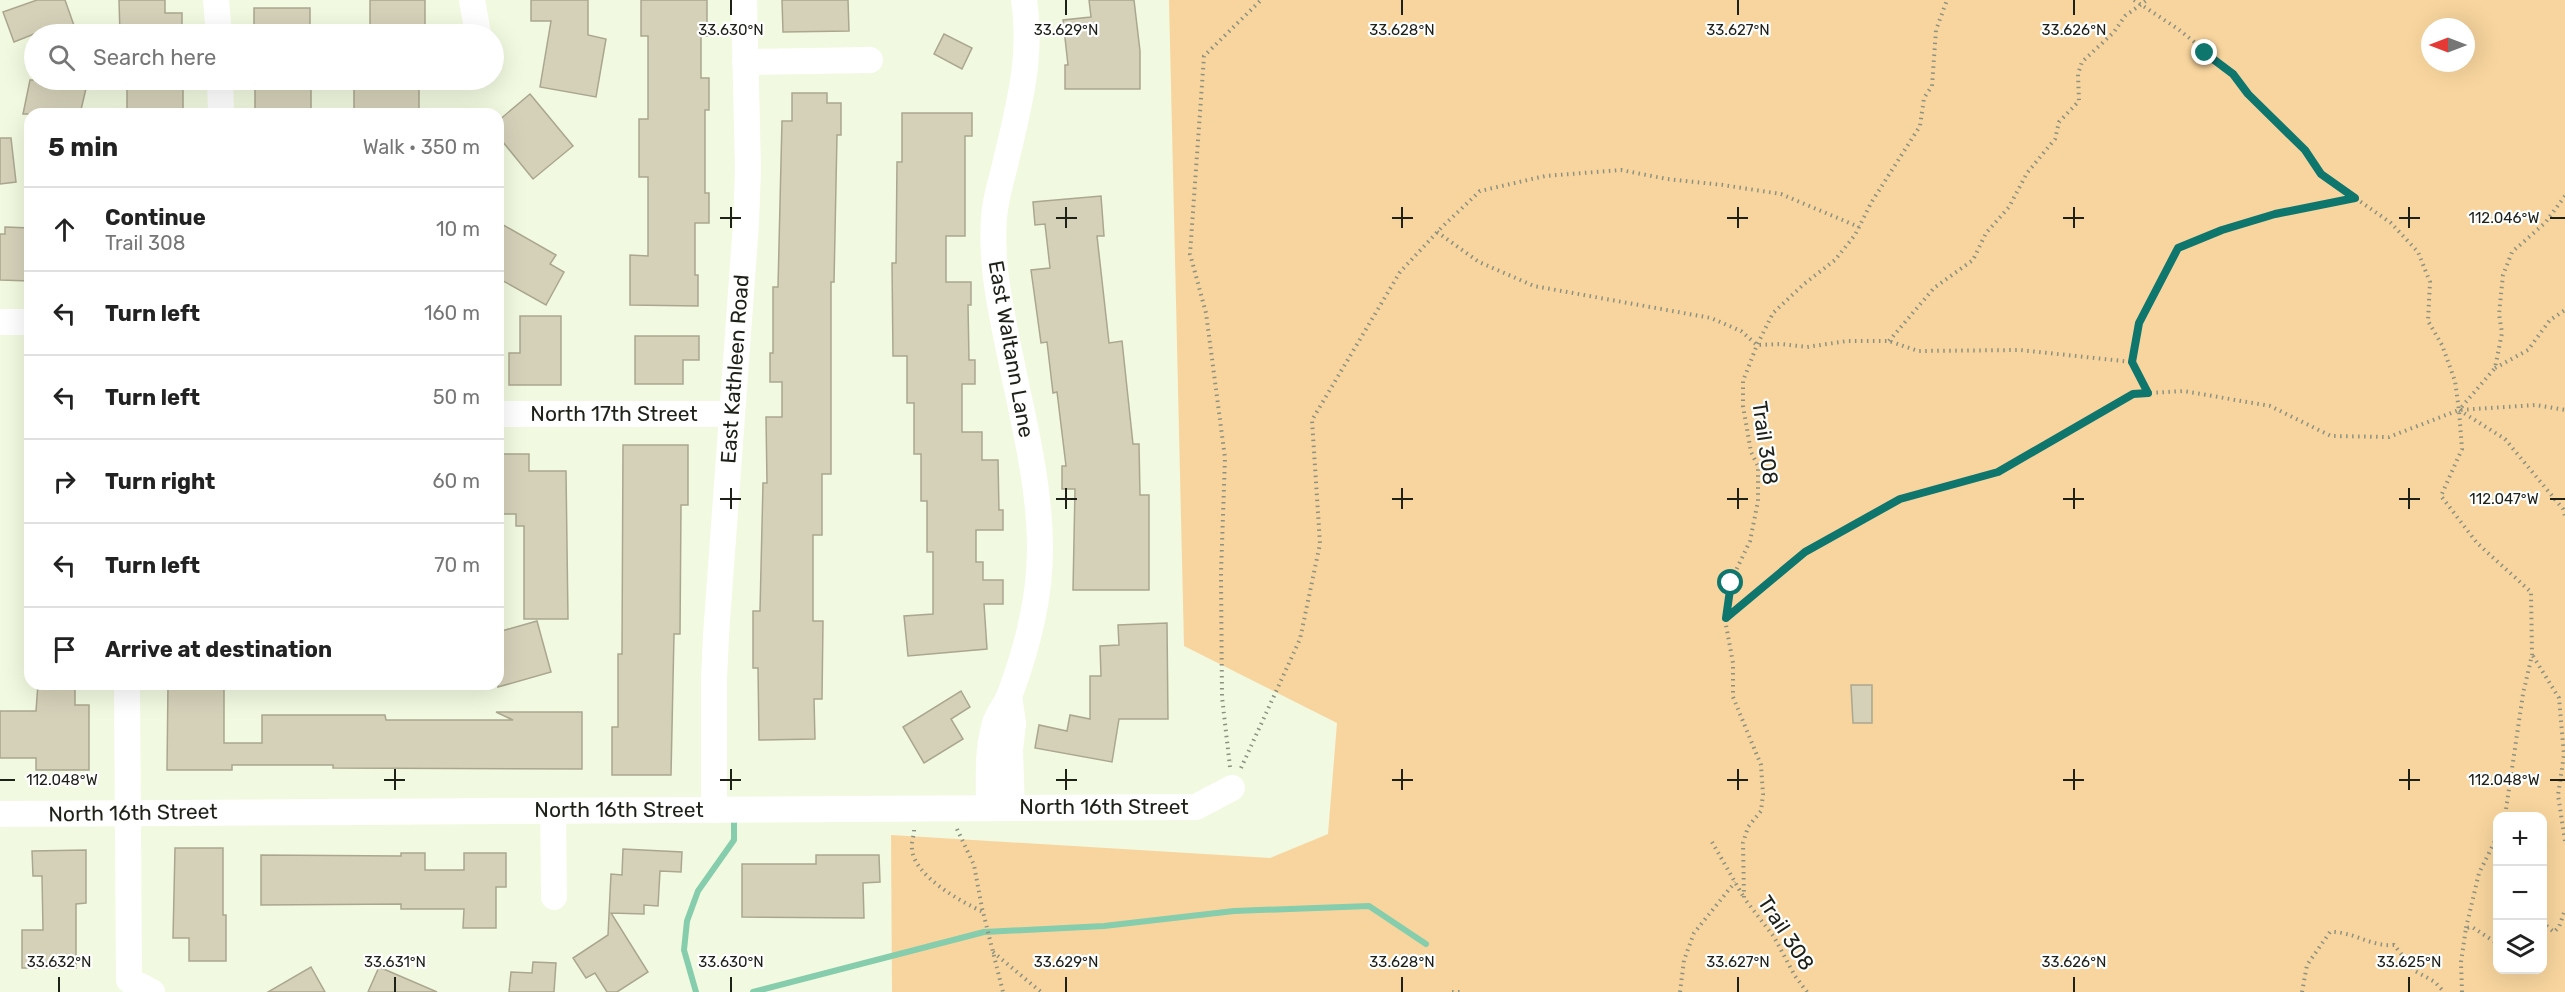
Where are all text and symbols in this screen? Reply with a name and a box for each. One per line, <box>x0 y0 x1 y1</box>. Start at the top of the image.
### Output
north arrow <box>2421 18 2475 72</box>
text: 33.630°N <box>698 21 764 39</box>
text: 33.629°N <box>1034 21 1098 39</box>
text: 33.628°N <box>1369 21 1435 39</box>
text: 33.627°N <box>1706 21 1770 39</box>
text: 33.626°N <box>2042 21 2106 39</box>
search box <box>24 24 504 90</box>
route end <box>2191 39 2217 65</box>
icon: search <box>45 41 78 74</box>
text: Search here <box>93 44 216 71</box>
text: 5 min <box>48 132 118 163</box>
text: Walk · 350 m <box>363 135 480 159</box>
text: Continue <box>105 204 206 231</box>
text: 112.046°W <box>2469 209 2539 227</box>
icon: ahead <box>48 213 81 246</box>
text: 10 m <box>436 217 480 241</box>
text: Trail 308 <box>105 231 185 255</box>
street label: East Waltann Lane <box>984 258 1039 439</box>
street label: East Kathleen Road <box>715 274 754 464</box>
icon: left <box>48 297 81 330</box>
text: Turn left <box>105 300 200 327</box>
text: 160 m <box>424 301 480 325</box>
icon: left <box>48 381 81 414</box>
text: Turn left <box>105 384 200 411</box>
text: 50 m <box>433 385 480 409</box>
street label: Trail 308 <box>1747 399 1784 487</box>
street label: North 17th Street <box>530 401 698 426</box>
icon: right <box>48 465 81 498</box>
text: Turn right <box>105 468 215 495</box>
text: 60 m <box>433 469 480 493</box>
text: 112.047°W <box>2469 490 2539 508</box>
icon: left <box>48 549 81 582</box>
text: Turn left <box>105 552 200 579</box>
text: 70 m <box>434 553 480 577</box>
route start <box>1717 569 1743 595</box>
icon: arrive <box>48 633 81 666</box>
text: Arrive at destination <box>105 636 332 663</box>
text: 112.048°W <box>26 771 98 789</box>
text: 112.048°W <box>2468 771 2540 789</box>
street label: North 16th Street <box>1019 794 1189 819</box>
street label: North 16th Street <box>534 797 704 822</box>
street label: North 16th Street <box>48 799 218 826</box>
map controls <box>2493 812 2547 974</box>
button: + <box>2493 812 2547 866</box>
button: − <box>2493 866 2547 920</box>
street label: Trail 308 <box>1753 890 1820 975</box>
button: layers <box>2493 920 2547 974</box>
text: 33.632°N <box>27 953 91 971</box>
text: 33.631°N <box>364 953 426 971</box>
text: 33.630°N <box>698 953 764 971</box>
text: 33.629°N <box>1034 953 1098 971</box>
text: 33.628°N <box>1369 953 1435 971</box>
text: 33.627°N <box>1706 953 1770 971</box>
text: 33.626°N <box>2042 953 2106 971</box>
text: 33.625°N <box>2377 953 2441 971</box>

